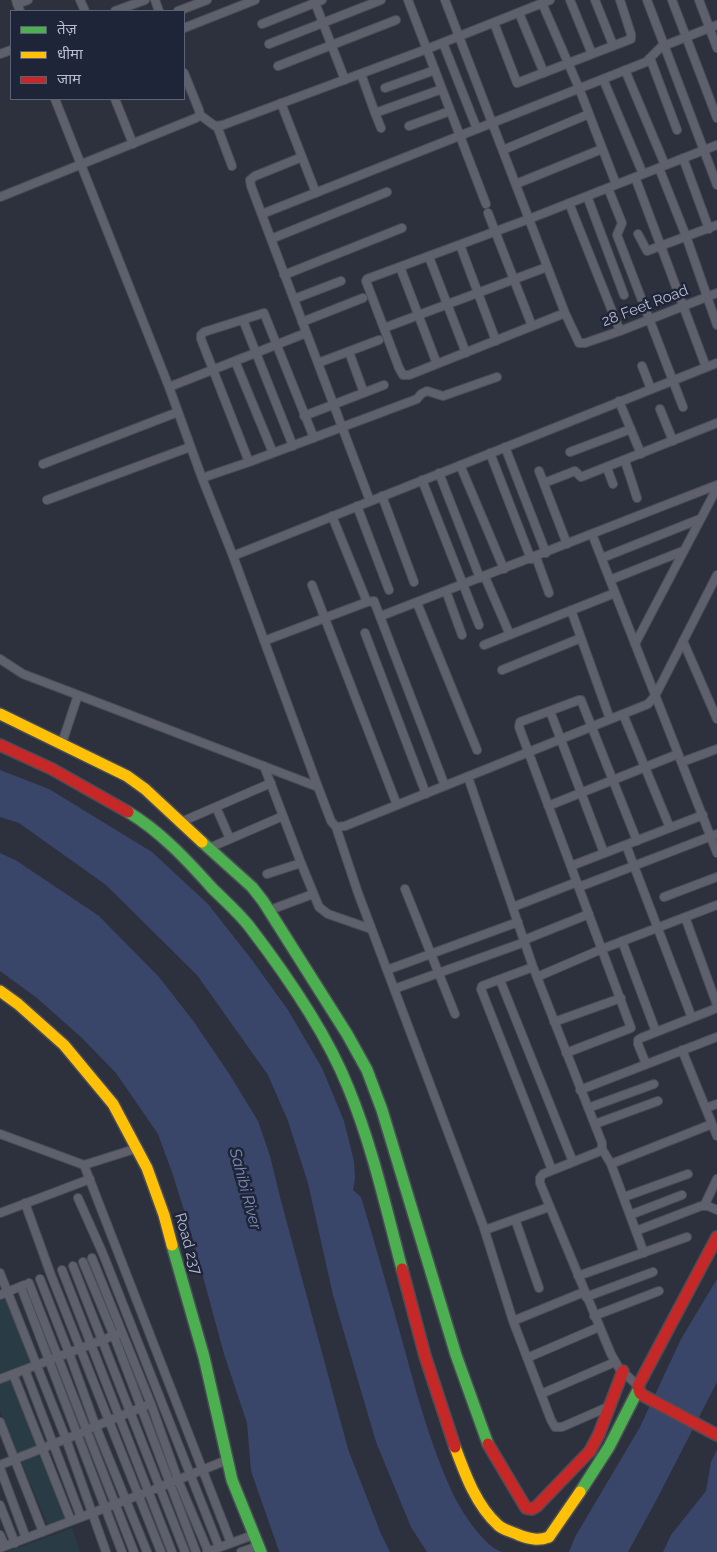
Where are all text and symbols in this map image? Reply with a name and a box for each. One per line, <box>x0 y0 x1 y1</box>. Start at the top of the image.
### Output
legend <box>10 10 185 100</box>
text: तेज़ <box>57 20 77 38</box>
text: धीमा <box>57 45 83 63</box>
text: जाम <box>57 70 81 88</box>
street label: 28 Feet Road <box>599 281 691 331</box>
water label: Sahibi River <box>225 1146 265 1232</box>
street label: Road 237 <box>171 1211 205 1277</box>

